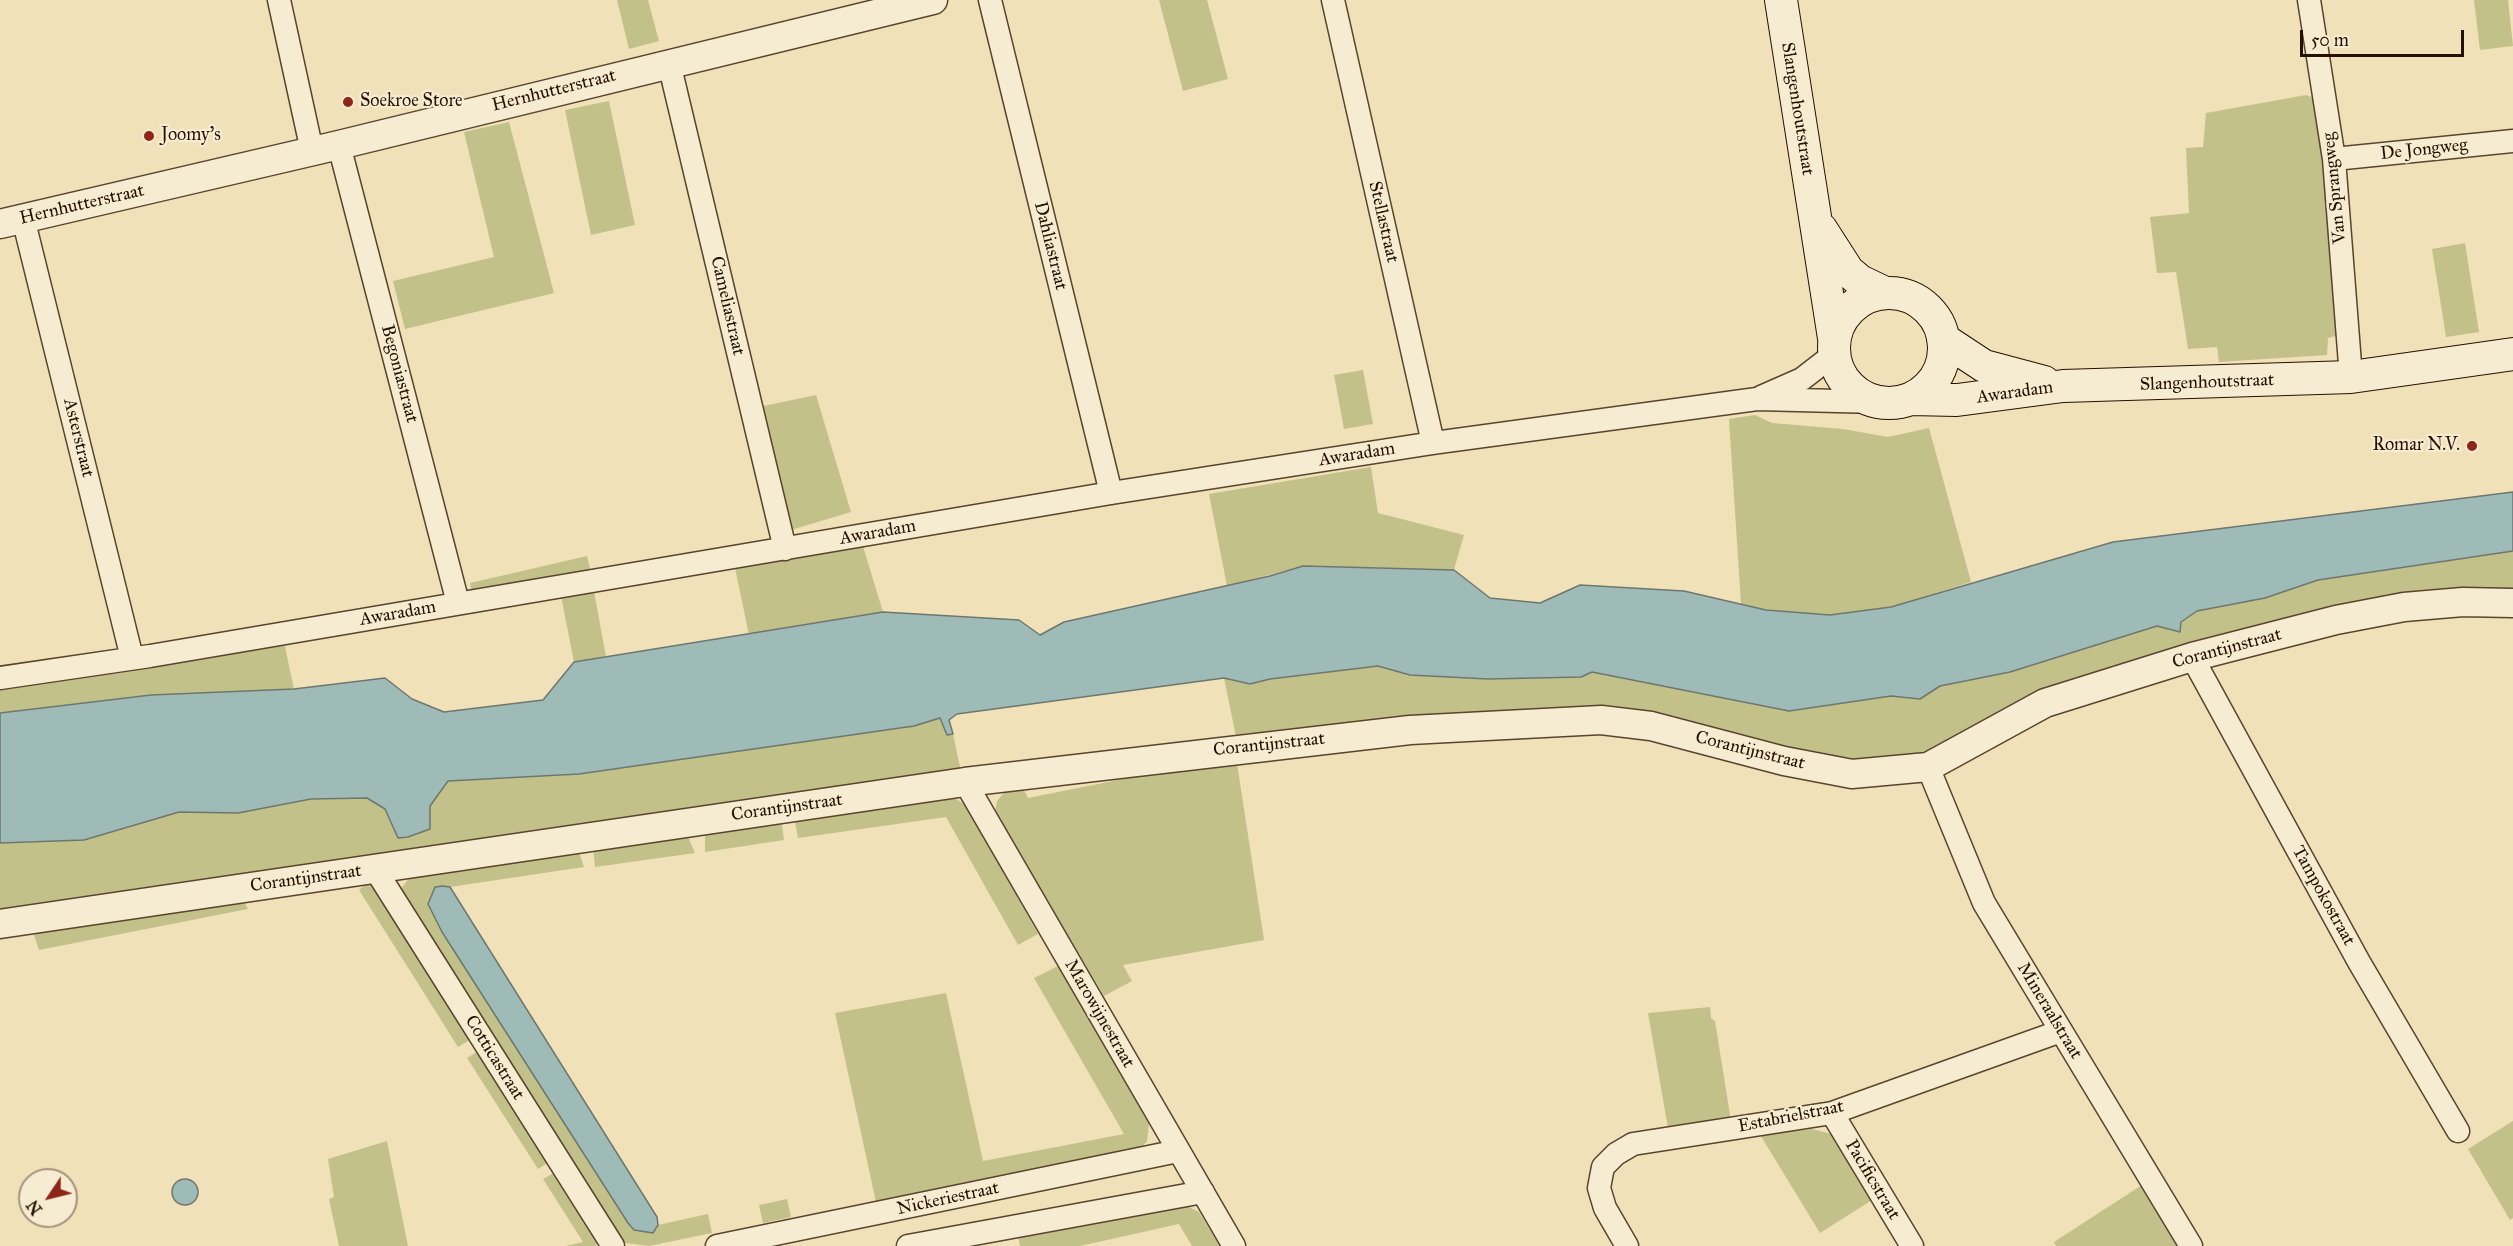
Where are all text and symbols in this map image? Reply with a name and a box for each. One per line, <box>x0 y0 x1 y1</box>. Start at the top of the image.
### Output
scale bar <box>2303 18 2466 56</box>
text: 50 m <box>2311 29 2349 51</box>
street label: Slangenhoutstraat <box>1776 41 1818 177</box>
street label: Hernhutterstraat <box>490 65 618 117</box>
place label: Soekroe Store <box>360 91 463 113</box>
marker: Soekroe Store <box>341 95 355 109</box>
place label: Joomy's <box>161 125 221 147</box>
marker: Joomy's <box>142 129 156 143</box>
street label: Van Sprangweg <box>2318 131 2352 245</box>
street label: De Jongweg <box>2379 135 2469 165</box>
street label: Stellastraat <box>1363 179 1403 265</box>
street label: Hernhutterstraat <box>18 180 146 230</box>
street label: Dahliastraat <box>1029 199 1071 293</box>
street label: Cameliastraat <box>705 254 749 358</box>
street label: Begoniastraat <box>376 323 422 425</box>
street label: Slangenhoutstraat <box>2139 370 2275 396</box>
street label: Awaradam <box>1975 377 2055 409</box>
street label: Asterstraat <box>58 396 98 480</box>
place label: Romar N.V. <box>2372 435 2460 457</box>
street label: Awaradam <box>1317 438 1397 472</box>
marker: Romar N.V. <box>2465 439 2479 453</box>
street label: Awaradam <box>838 516 918 550</box>
street label: Awaradam <box>358 597 438 631</box>
street label: Corantijnstraat <box>2170 624 2284 674</box>
street label: Corantijnstraat <box>1693 727 1807 775</box>
street label: Corantijnstraat <box>1212 728 1326 762</box>
street label: Corantijnstraat <box>730 790 844 826</box>
street label: Tampokostraat <box>2287 842 2359 950</box>
street label: Corantijnstraat <box>249 861 363 897</box>
street label: Marowijnestraat <box>1059 956 1139 1072</box>
street label: Mineraalstraat <box>2012 959 2086 1063</box>
street label: Cotticastraat <box>460 1012 528 1104</box>
street label: Estabrielstraat <box>1736 1096 1846 1138</box>
street label: Pacificstraat <box>1840 1136 1904 1224</box>
north arrow <box>18 1168 78 1228</box>
street label: Nickeriestraat <box>895 1178 1001 1220</box>
text: N <box>23 1196 46 1218</box>

